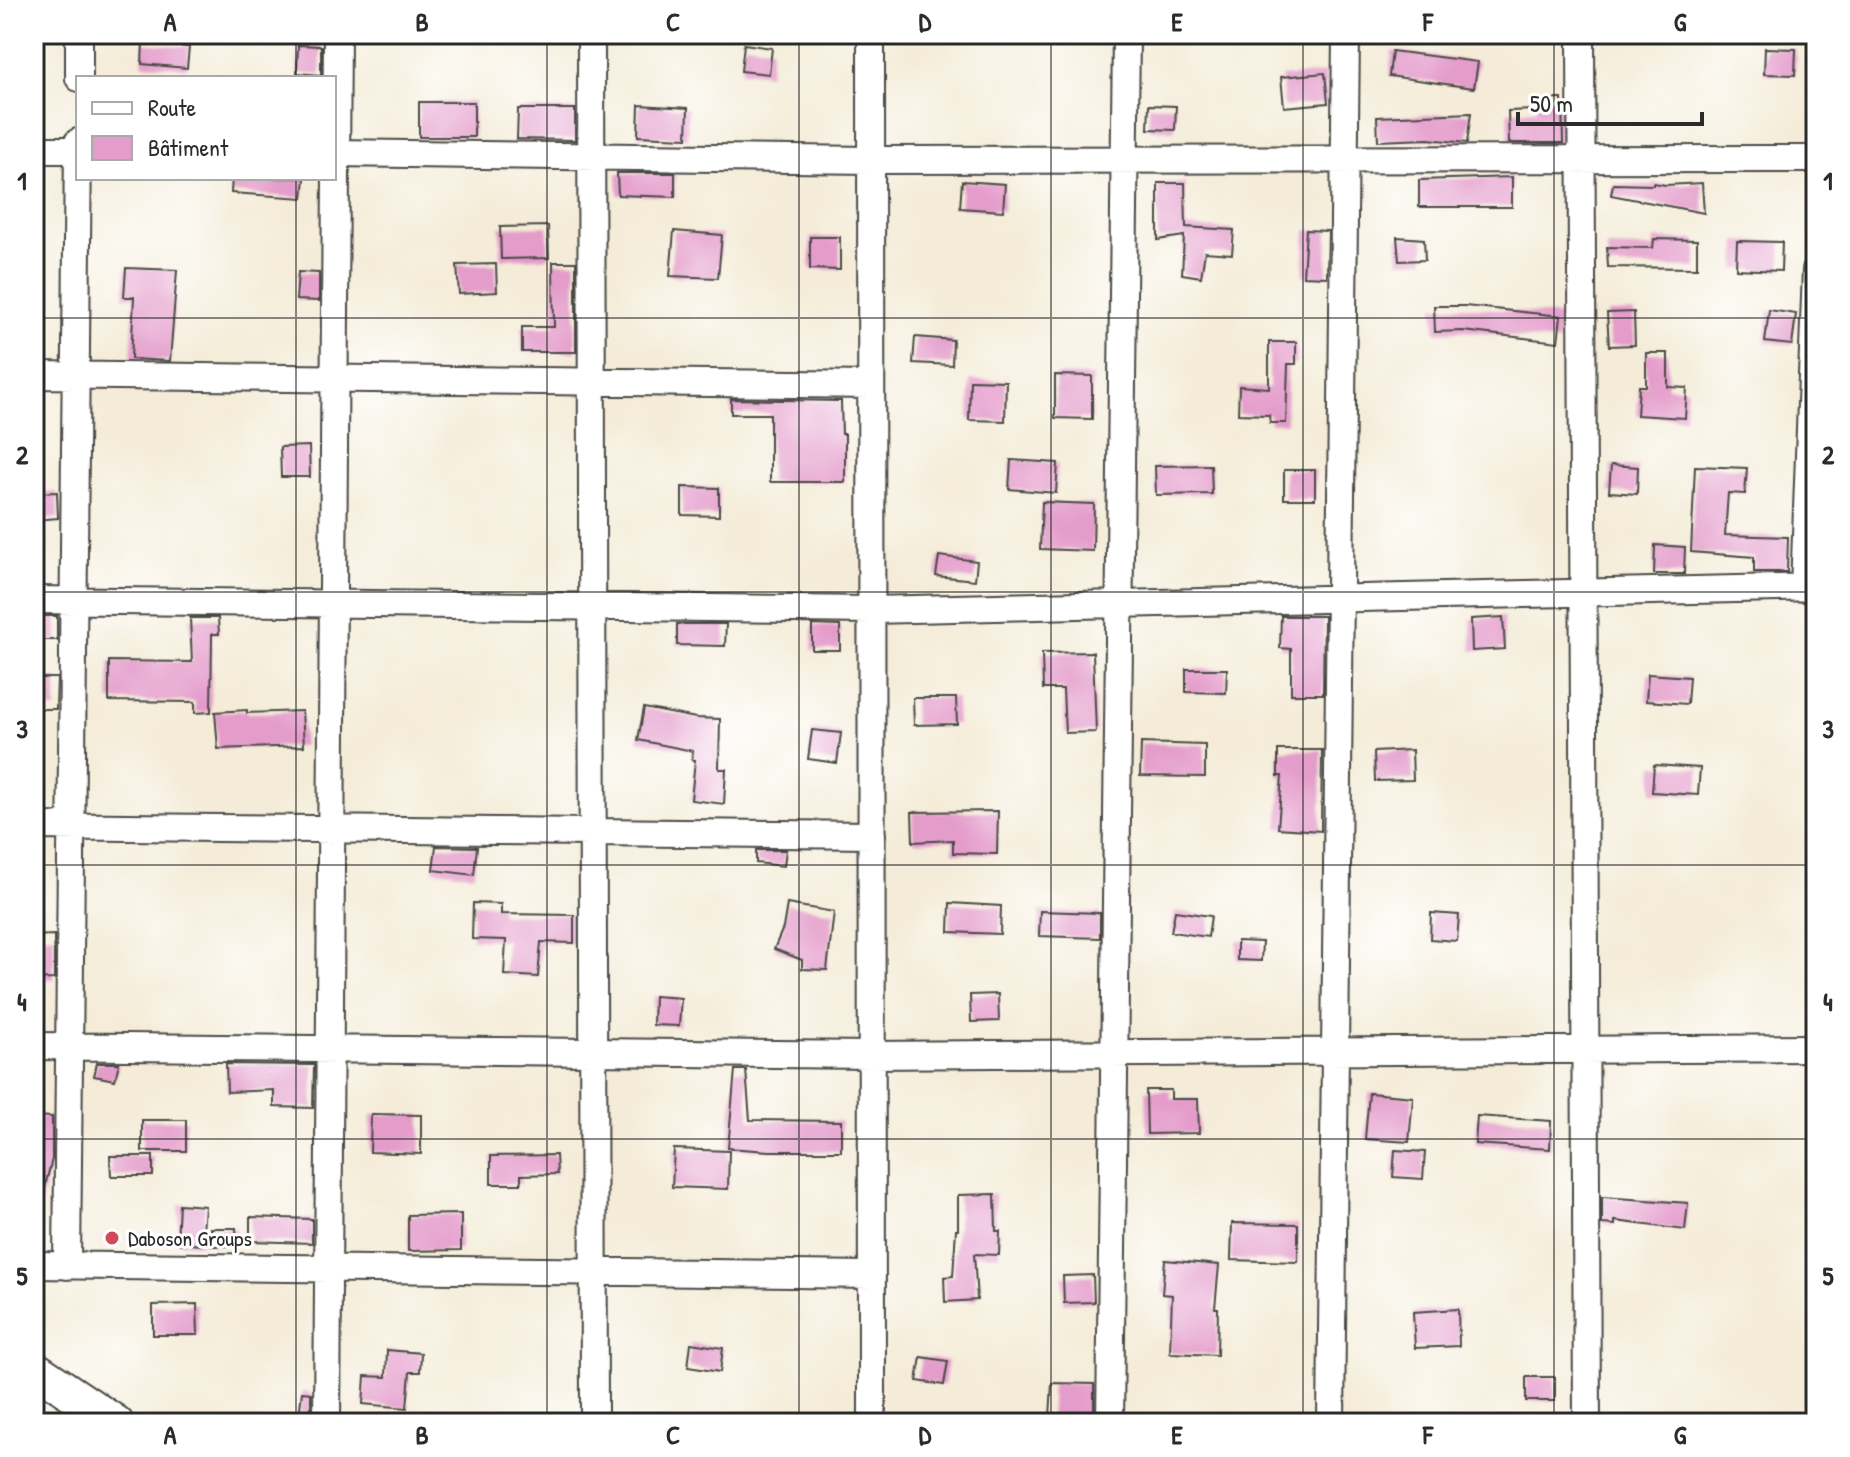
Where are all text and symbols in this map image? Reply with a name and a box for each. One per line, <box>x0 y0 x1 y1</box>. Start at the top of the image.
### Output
text: A <box>164 4 177 39</box>
text: B <box>415 4 429 39</box>
text: C <box>666 4 680 39</box>
text: D <box>919 4 932 39</box>
text: E <box>1171 4 1183 39</box>
text: F <box>1422 4 1434 39</box>
text: G <box>1674 4 1687 39</box>
legend <box>76 76 336 180</box>
scale bar <box>1518 76 1702 126</box>
text: 50 m <box>1530 87 1573 119</box>
text: Route <box>148 91 196 123</box>
text: Bâtiment <box>148 131 229 163</box>
text: 1 <box>17 163 27 198</box>
text: 1 <box>1823 163 1833 198</box>
text: 2 <box>16 437 29 472</box>
text: 2 <box>1822 437 1835 472</box>
text: 3 <box>16 711 28 746</box>
text: 3 <box>1822 711 1834 746</box>
text: 4 <box>17 984 27 1019</box>
text: 4 <box>1823 984 1833 1019</box>
place label: Daboson Groups <box>128 1223 252 1253</box>
marker: Daboson Groups <box>103 1229 121 1247</box>
text: 5 <box>17 1258 28 1293</box>
text: 5 <box>1823 1258 1834 1293</box>
text: A <box>164 1417 177 1452</box>
text: B <box>415 1417 429 1452</box>
text: C <box>666 1417 680 1452</box>
text: D <box>919 1417 932 1452</box>
text: E <box>1171 1417 1183 1452</box>
text: F <box>1422 1417 1434 1452</box>
text: G <box>1674 1417 1687 1452</box>

